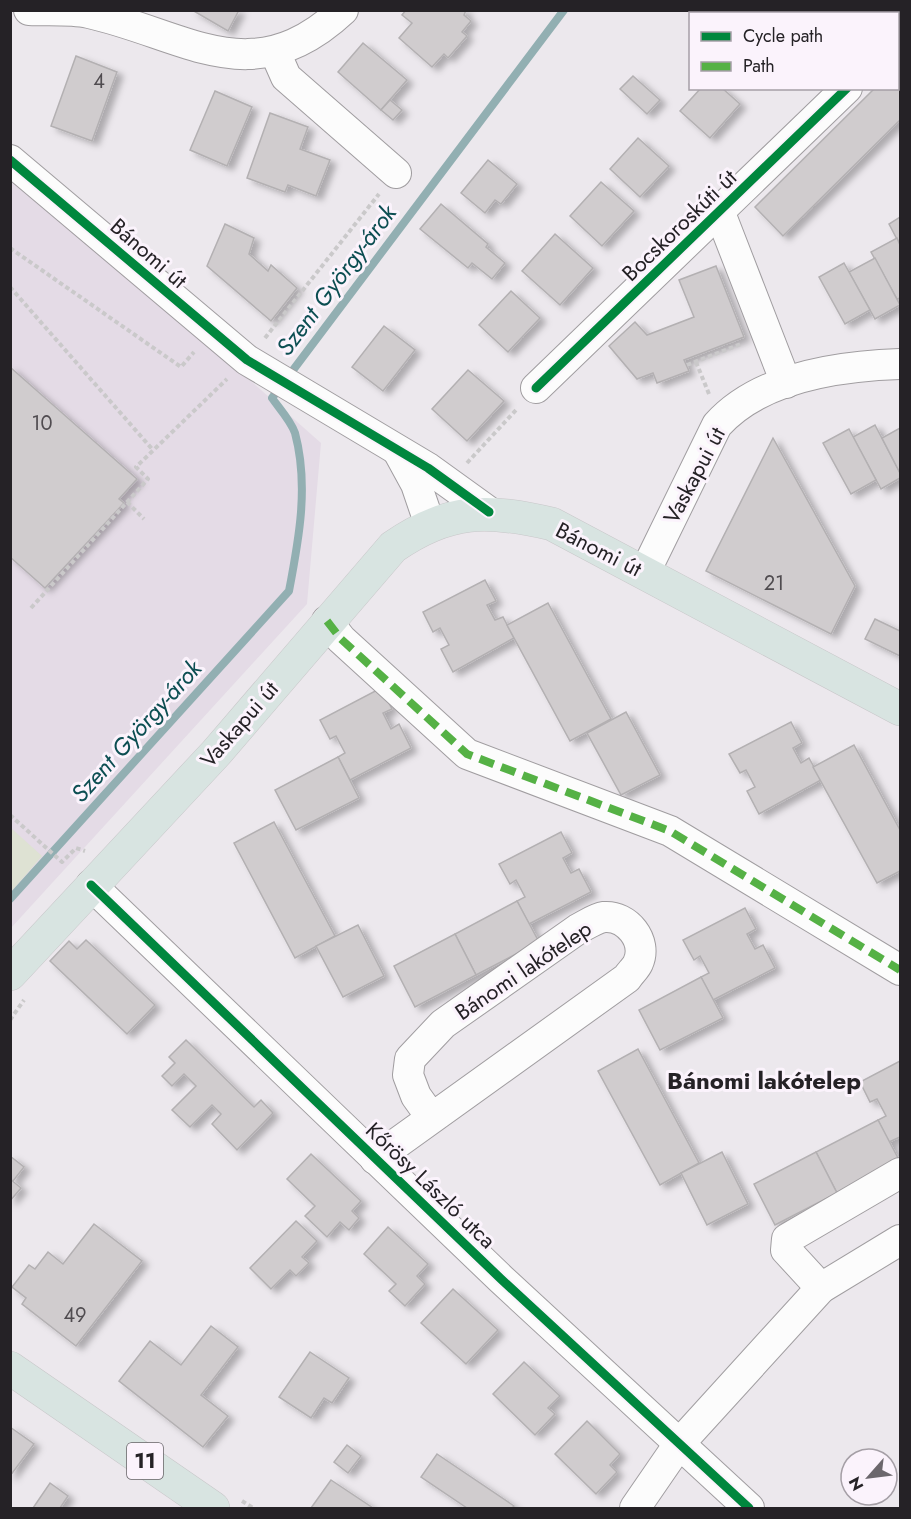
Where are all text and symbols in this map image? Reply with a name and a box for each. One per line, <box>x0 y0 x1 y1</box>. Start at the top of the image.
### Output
legend <box>689 12 899 90</box>
text: Cycle path <box>743 23 823 49</box>
text: Path <box>743 53 775 79</box>
house number: 4 <box>93 67 105 96</box>
street label: Bocskoroskúti út <box>614 161 744 288</box>
water label: Szent György-árok <box>268 196 406 363</box>
street label: Bánomi út <box>103 210 195 296</box>
house number: 10 <box>32 409 53 438</box>
street label: Vaskapui út <box>655 420 733 529</box>
street label: Bánomi út <box>550 514 648 585</box>
house number: 21 <box>764 569 784 598</box>
water label: Szent György-árok <box>62 651 211 810</box>
street label: Vaskapui út <box>192 673 286 774</box>
street label: Bánomi lakótelep <box>448 912 598 1028</box>
district label: Bánomi lakótelep <box>667 1063 861 1098</box>
street label: Kőrösy László utca <box>359 1114 503 1256</box>
house number: 49 <box>63 1301 87 1330</box>
road number: 11 <box>127 1443 163 1479</box>
north arrow <box>839 1447 899 1507</box>
text: N <box>843 1473 869 1495</box>

